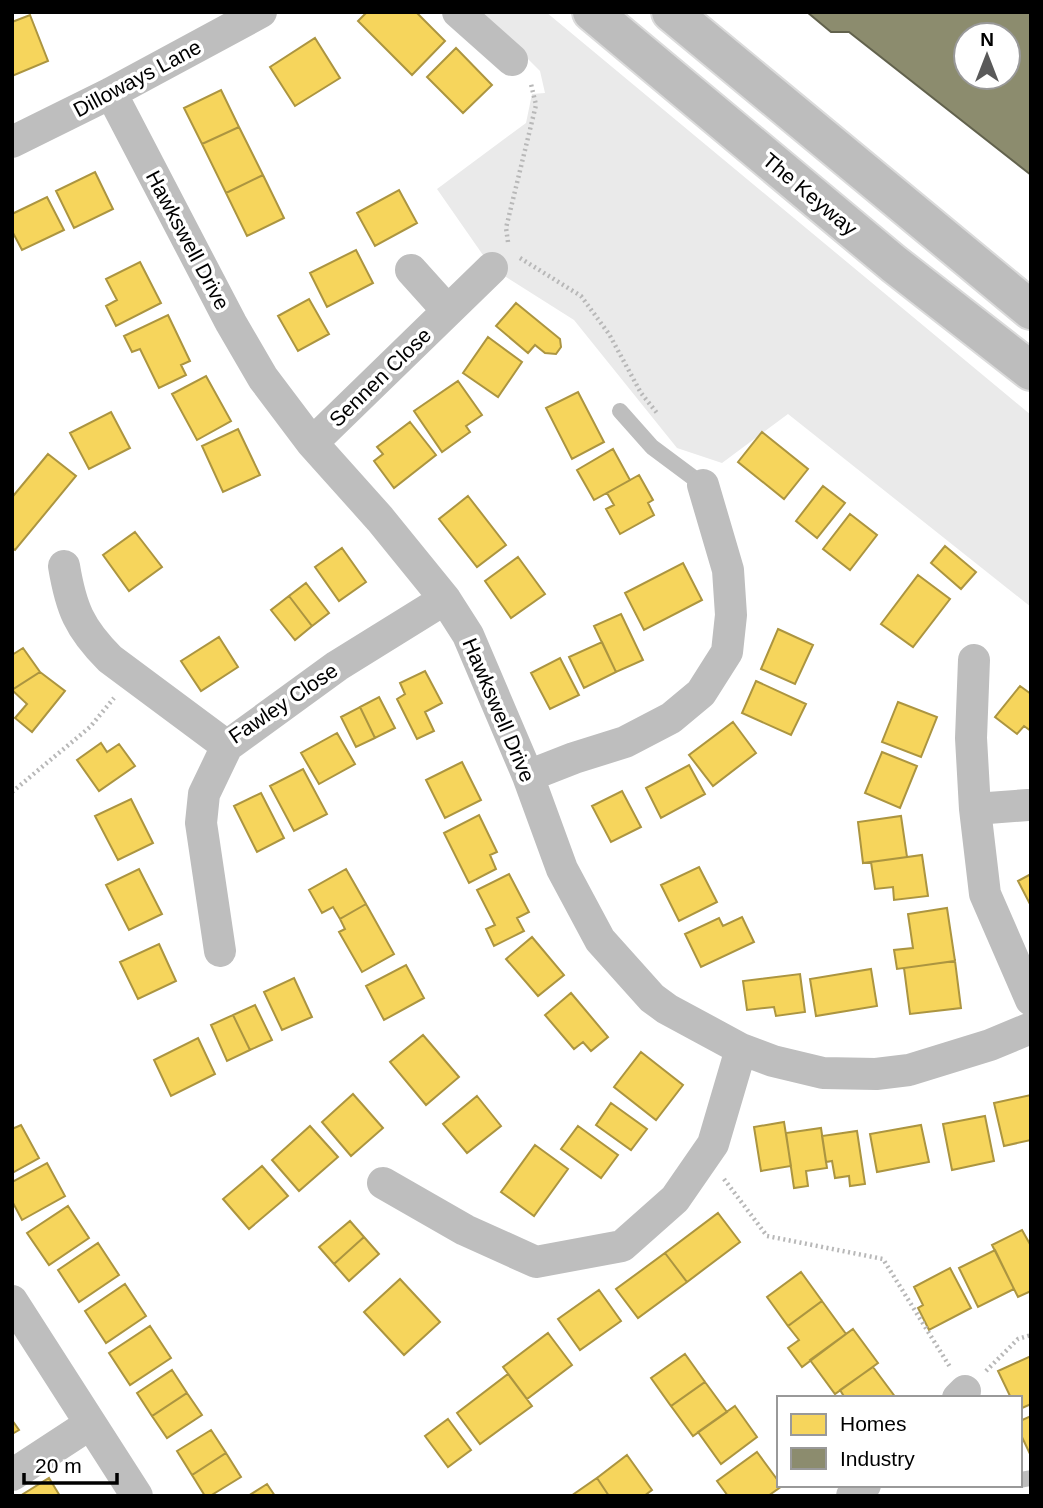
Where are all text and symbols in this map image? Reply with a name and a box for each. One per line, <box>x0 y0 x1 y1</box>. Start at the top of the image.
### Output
north arrow <box>952 21 1022 91</box>
text: N <box>980 29 994 50</box>
street label: Dilloways Lane <box>69 35 205 121</box>
street label: The Keyway <box>758 148 862 240</box>
street label: Hawkswell Drive <box>142 167 234 313</box>
street label: Sennen Close <box>325 323 435 431</box>
street label: Hawkswell Drive <box>458 635 540 785</box>
street label: Fawley Close <box>224 658 342 748</box>
legend <box>777 1396 1022 1487</box>
text: Homes <box>840 1412 907 1435</box>
scale bar <box>24 1442 117 1486</box>
text: Industry <box>840 1447 915 1470</box>
text: 20 m <box>35 1454 82 1477</box>

